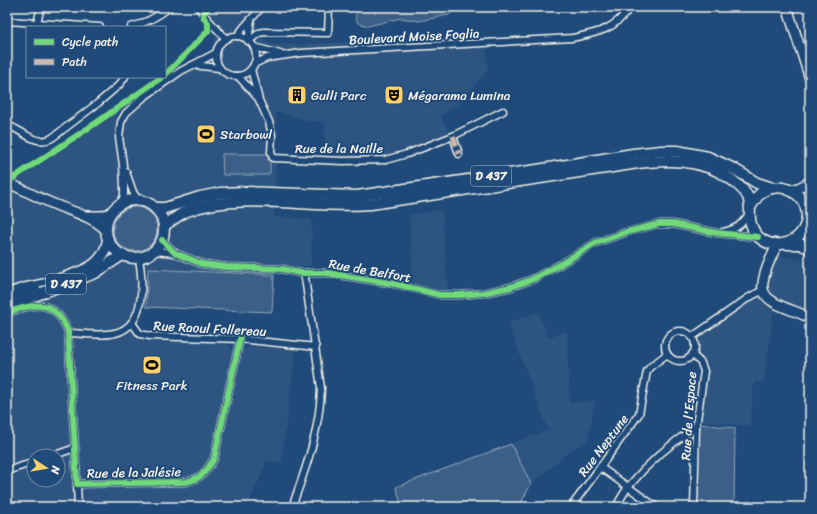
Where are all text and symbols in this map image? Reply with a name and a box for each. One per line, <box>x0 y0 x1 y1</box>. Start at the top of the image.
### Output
street label: Boulevard Moise Foglia <box>348 22 480 51</box>
legend <box>26 26 166 78</box>
text: Cycle path <box>62 31 118 53</box>
text: Path <box>62 51 87 73</box>
building icon: Gulli Parc <box>286 84 308 106</box>
place label: Gulli Parc <box>311 84 367 107</box>
theatre icon: Mégarama Lumina <box>383 84 405 106</box>
place label: Mégarama Lumina <box>408 84 511 107</box>
sports icon: Starbowl <box>195 123 217 145</box>
place label: Starbowl <box>220 123 272 146</box>
street label: Rue de la Naille <box>295 137 383 160</box>
road number: D 437 <box>471 166 511 186</box>
street label: Rue de Belfort <box>327 252 413 289</box>
road number: D 437 <box>46 274 86 294</box>
street label: Rue Raoul Follereau <box>153 314 267 343</box>
sports icon: Fitness Park <box>141 354 163 376</box>
street label: Rue de l'Espace <box>674 370 703 461</box>
place label: Fitness Park <box>116 374 188 397</box>
street label: Rue Neptune <box>572 409 635 482</box>
north arrow <box>26 448 66 488</box>
street label: Rue de la Jalésie <box>87 460 182 485</box>
text: N <box>45 463 66 476</box>

